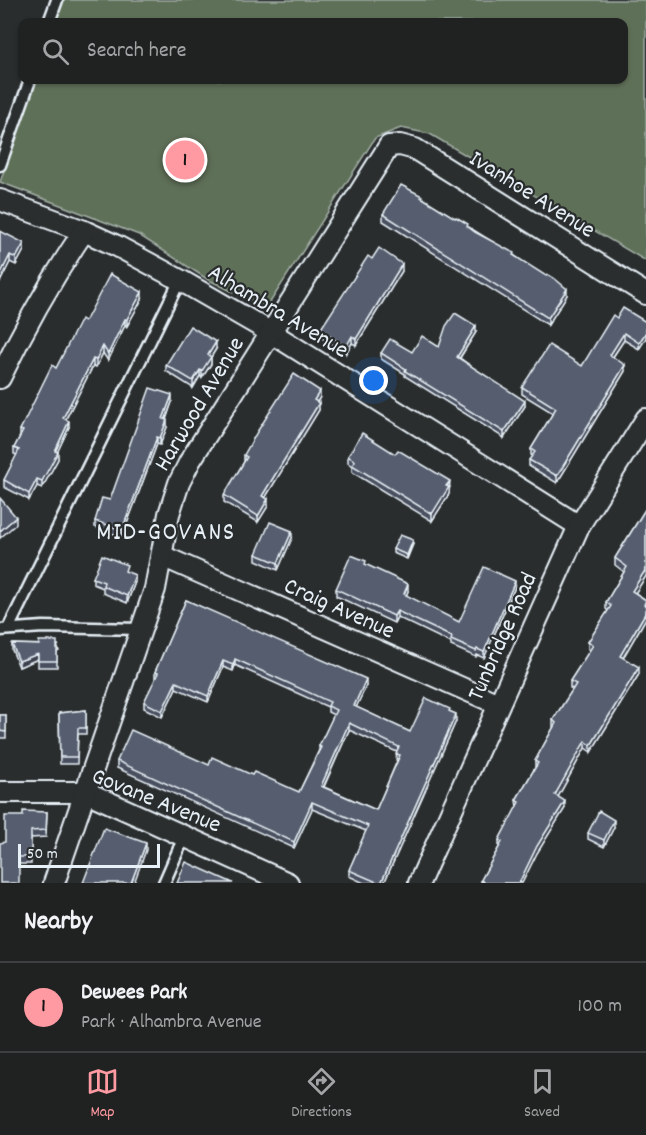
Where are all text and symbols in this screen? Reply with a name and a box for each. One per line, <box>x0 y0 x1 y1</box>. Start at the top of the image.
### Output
search box <box>18 18 628 84</box>
icon: search <box>39 35 72 68</box>
text: Search here <box>87 36 186 67</box>
pin: 1 <box>166 138 204 182</box>
street label: Ivanhoe Avenue <box>462 143 601 248</box>
street label: Alhambra Avenue <box>200 257 354 368</box>
street label: Harwood Avenue <box>147 331 254 478</box>
your location <box>359 366 388 395</box>
district label: MID-GOVANS <box>96 515 236 552</box>
street label: Tunbridge Road <box>460 568 547 707</box>
street label: Craig Avenue <box>278 570 400 649</box>
street label: Govane Avenue <box>86 760 226 843</box>
scale bar <box>18 841 160 868</box>
text: 50 m <box>27 843 58 866</box>
text: Nearby <box>24 904 92 941</box>
text: Dewees Park <box>81 978 187 1009</box>
text: 1 <box>41 993 46 1021</box>
text: 100 m <box>578 993 622 1021</box>
text: Park · Alhambra Avenue <box>81 1009 262 1037</box>
tab: Map <box>86 1065 119 1124</box>
tab: Directions <box>291 1065 352 1124</box>
tab: Saved <box>524 1065 560 1124</box>

